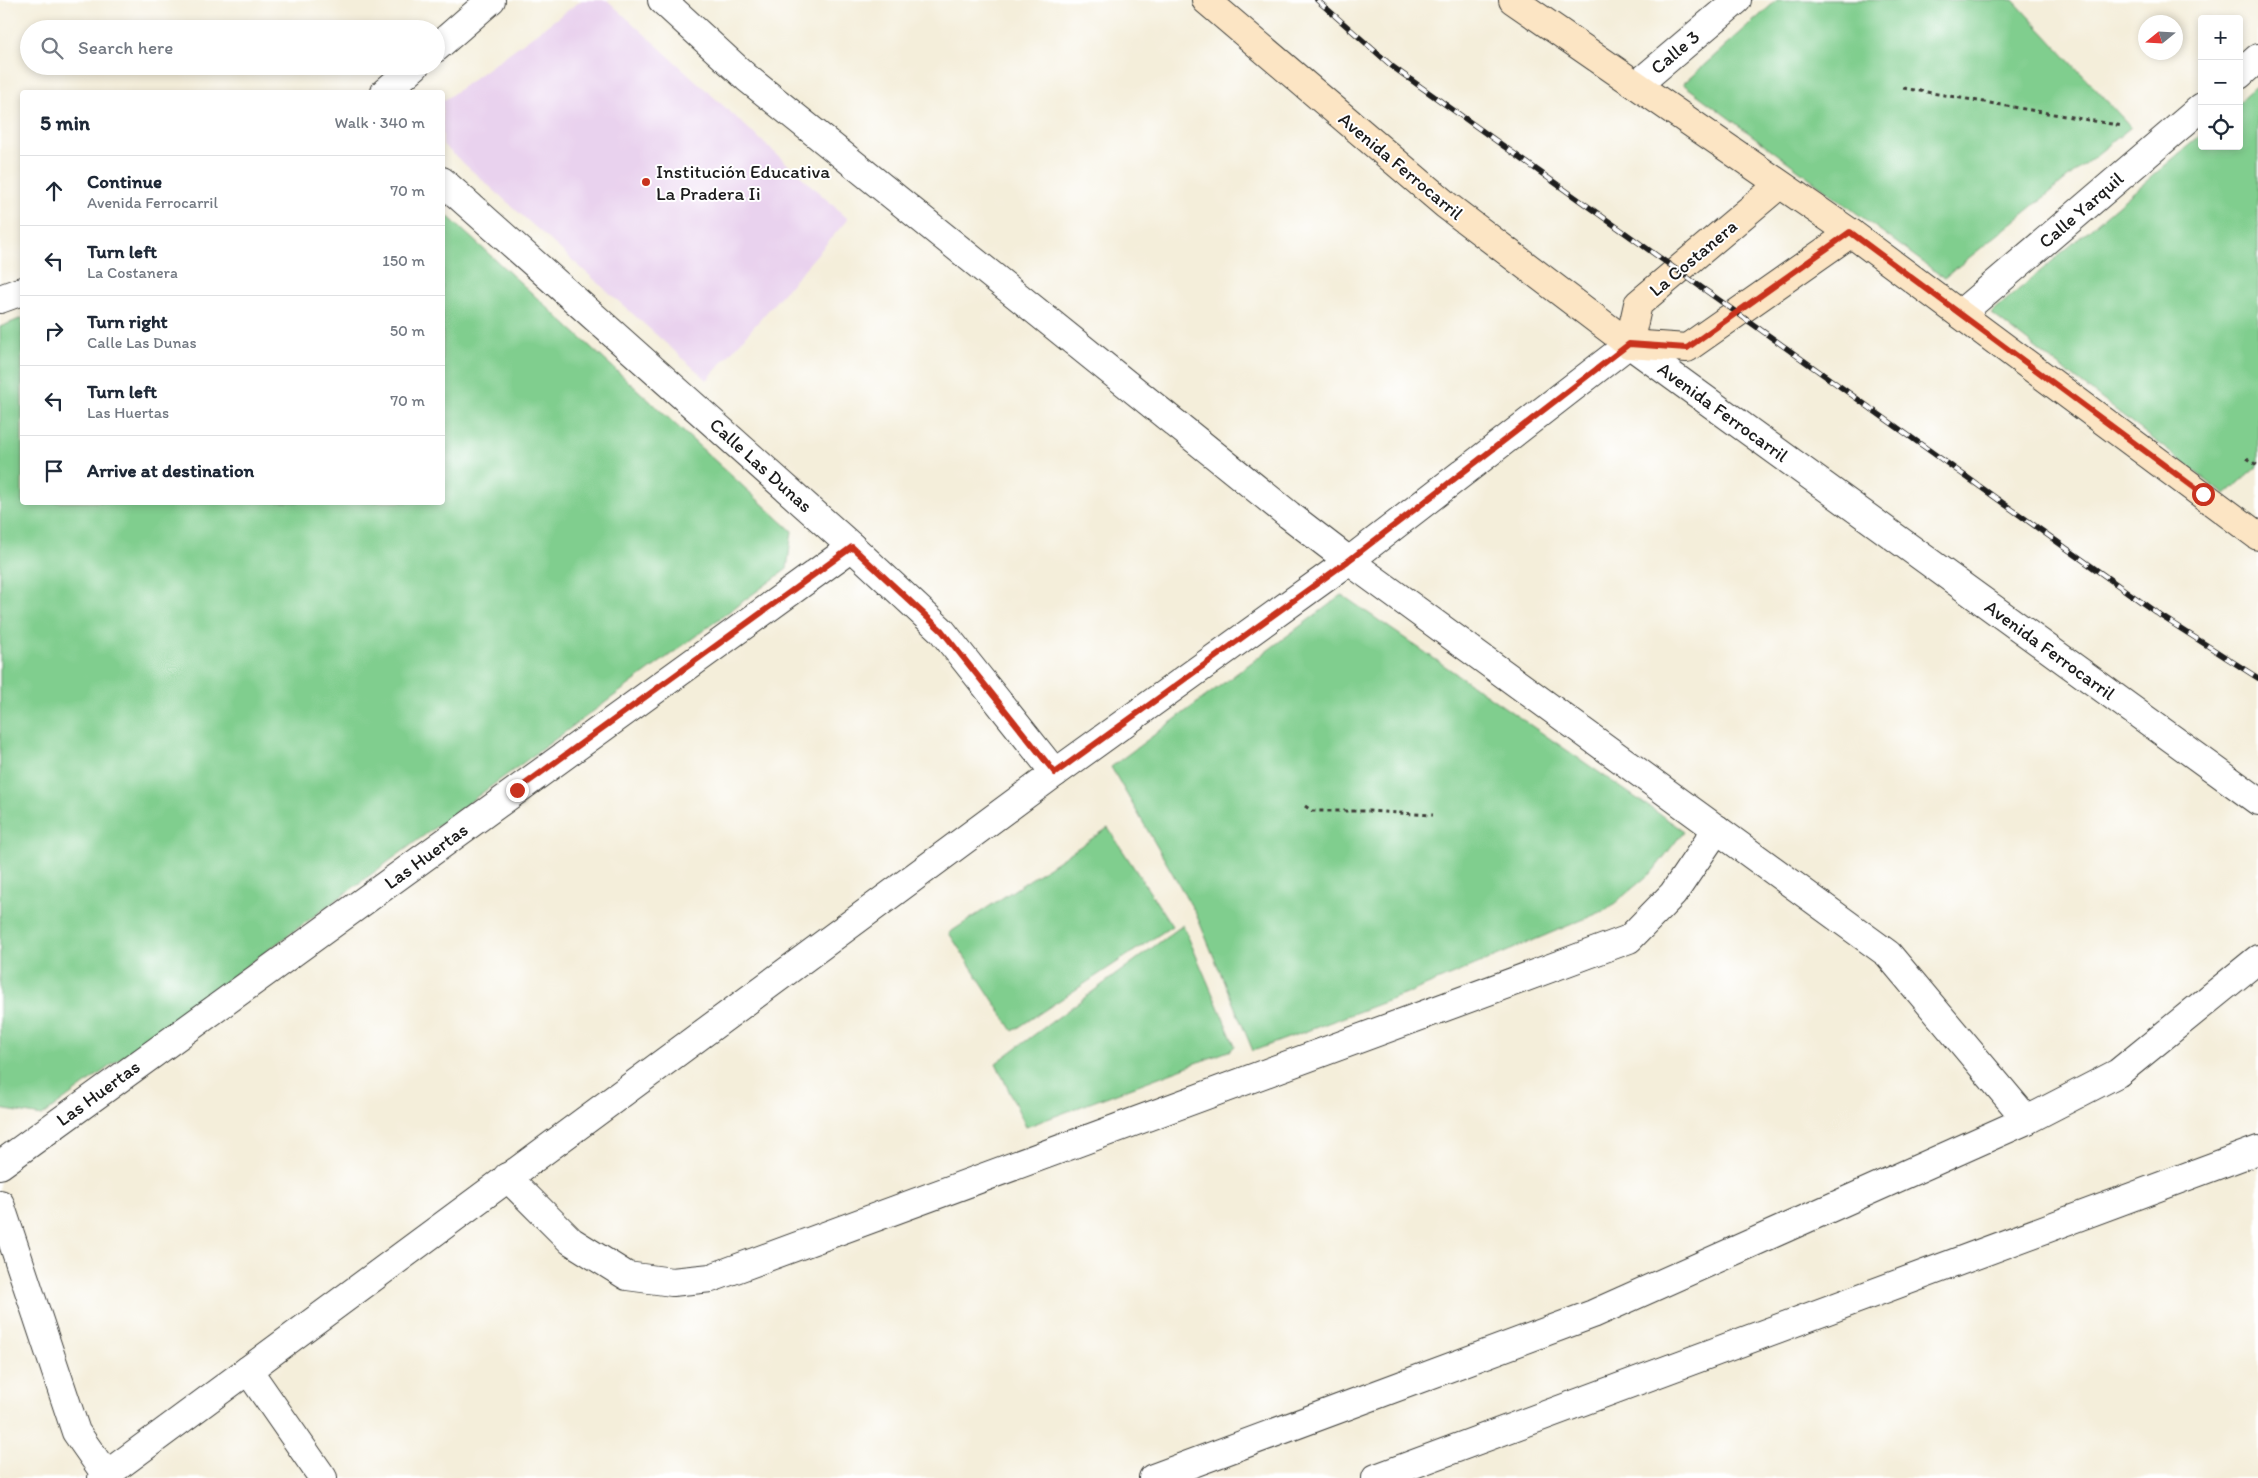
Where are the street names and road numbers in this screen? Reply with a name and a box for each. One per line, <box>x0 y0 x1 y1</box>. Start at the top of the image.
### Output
street label: Calle 3 <box>1646 25 1704 79</box>
street label: Avenida Ferrocarril <box>1334 107 1468 225</box>
street label: Calle Yarquil <box>2034 167 2129 253</box>
street label: La Costanera <box>1644 215 1742 301</box>
street label: Avenida Ferrocarril <box>1653 357 1793 467</box>
street label: Calle Las Dunas <box>705 413 817 517</box>
street label: Avenida Ferrocarril <box>1980 595 2120 705</box>
street label: Las Huertas <box>380 818 472 894</box>
street label: Las Huertas <box>52 1055 144 1131</box>

